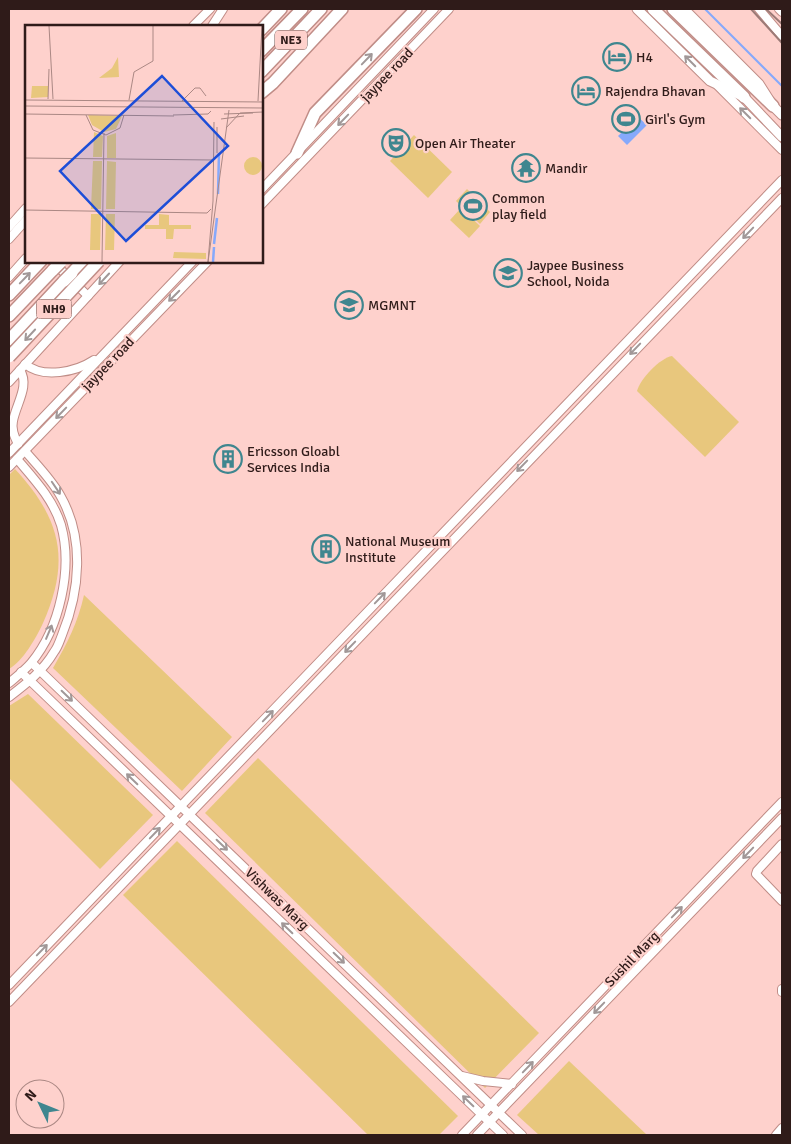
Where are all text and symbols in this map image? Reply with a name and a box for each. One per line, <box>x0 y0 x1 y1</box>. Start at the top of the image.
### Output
inset map <box>25 25 262 262</box>
road number: NE3 <box>275 30 307 50</box>
hotel icon: H4 <box>602 42 632 72</box>
street label: jaypee road <box>357 44 417 106</box>
place label: H4 <box>636 49 653 66</box>
one-way arrow <box>361 53 373 66</box>
one-way arrow <box>684 55 696 67</box>
hotel icon: Rajendra Bhavan <box>571 76 601 106</box>
place label: Rajendra Bhavan <box>605 83 706 100</box>
sports icon: Girl's Gym <box>611 104 641 134</box>
one-way arrow <box>739 107 751 120</box>
place label: Girl's Gym <box>645 111 705 128</box>
one-way arrow <box>337 114 349 127</box>
theatre icon: Open Air Theater <box>381 128 411 158</box>
place label: Open Air Theater <box>415 135 516 152</box>
temple icon: Mandir <box>511 153 541 183</box>
place label: Mandir <box>545 160 588 177</box>
place label: Common play field <box>492 190 547 223</box>
sports icon: Common play field <box>458 191 488 221</box>
one-way arrow <box>742 226 754 239</box>
place label: Jaypee Business School, Noida <box>527 257 624 290</box>
school or university icon: Jaypee Business School, Noida <box>493 258 523 288</box>
one-way arrow <box>19 272 31 284</box>
one-way arrow <box>98 272 110 285</box>
one-way arrow <box>168 290 181 302</box>
school or university icon: MGMNT <box>334 290 364 320</box>
place label: MGMNT <box>368 297 416 314</box>
road number: NH9 <box>36 300 72 318</box>
one-way arrow <box>24 329 36 342</box>
street label: jaypee road <box>78 333 138 395</box>
one-way arrow <box>629 343 641 356</box>
one-way arrow <box>55 406 67 419</box>
place label: Ericsson Gloabl Services India <box>247 443 340 476</box>
building icon: Ericsson Gloabl Services India <box>213 444 243 474</box>
one-way arrow <box>516 460 528 473</box>
one-way arrow <box>51 481 61 495</box>
place label: National Museum Institute <box>345 533 450 566</box>
building icon: National Museum Institute <box>311 534 341 564</box>
one-way arrow <box>374 592 386 605</box>
one-way arrow <box>44 625 54 640</box>
one-way arrow <box>343 641 356 653</box>
one-way arrow <box>61 690 73 702</box>
one-way arrow <box>261 710 273 722</box>
one-way arrow <box>126 773 139 785</box>
one-way arrow <box>149 826 161 839</box>
one-way arrow <box>215 839 228 851</box>
one-way arrow <box>743 847 755 859</box>
street label: Vishwas Marg <box>241 864 313 934</box>
one-way arrow <box>670 907 682 919</box>
one-way arrow <box>281 922 294 934</box>
street label: Sushil Marg <box>601 928 663 990</box>
one-way arrow <box>36 944 49 956</box>
one-way arrow <box>332 952 345 964</box>
one-way arrow <box>593 1002 605 1015</box>
one-way arrow <box>521 1062 533 1074</box>
north arrow <box>15 1079 65 1129</box>
text: N <box>21 1086 40 1105</box>
one-way arrow <box>461 1095 474 1107</box>

